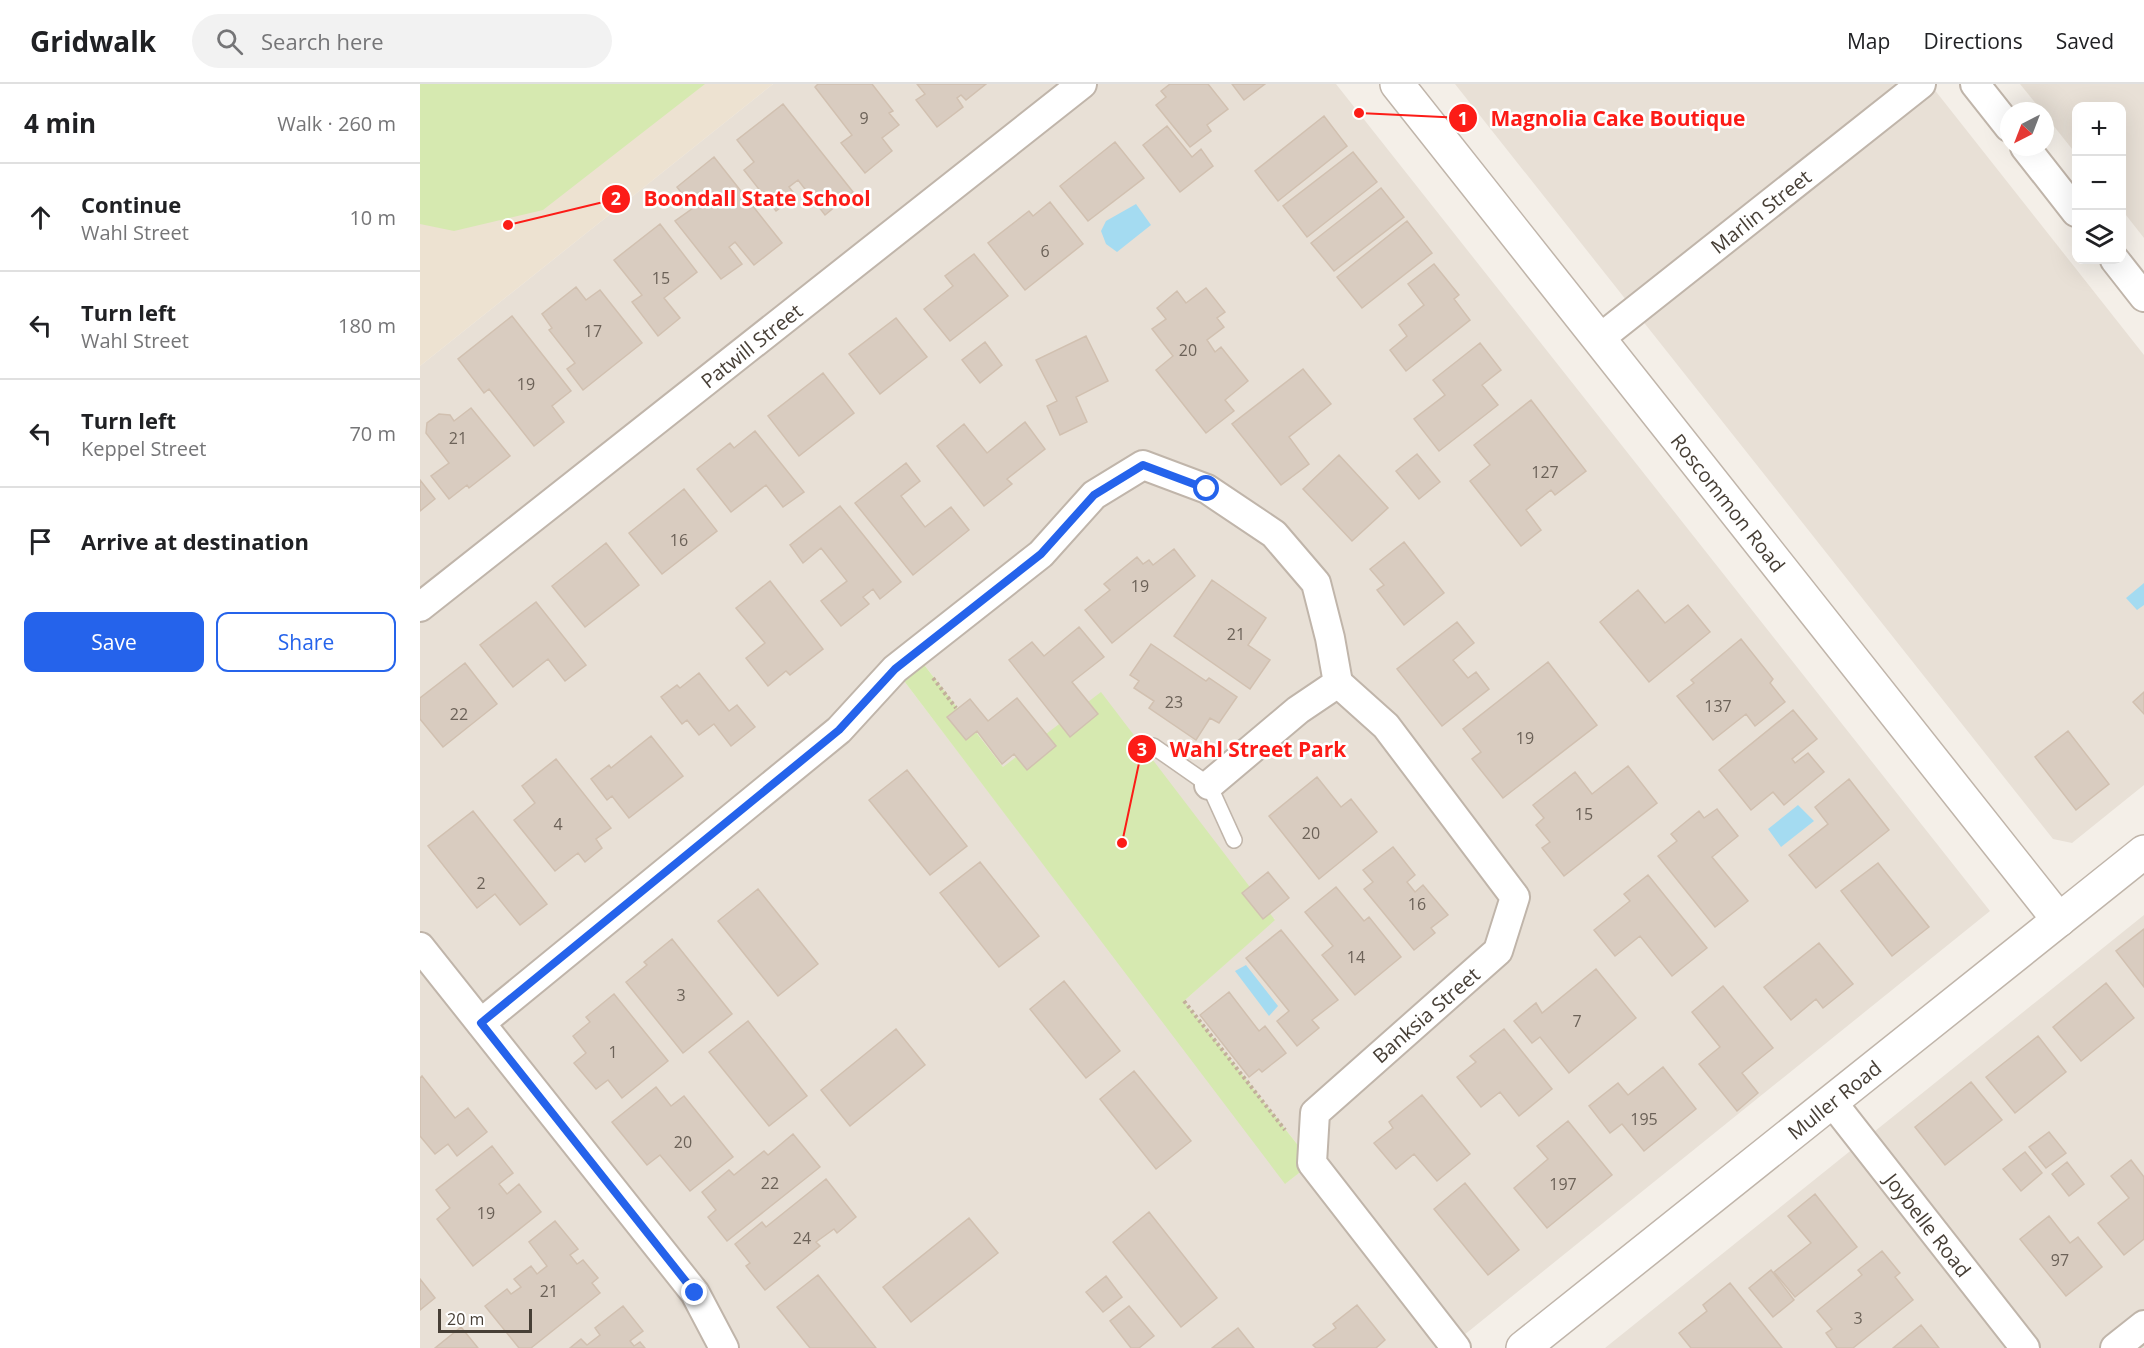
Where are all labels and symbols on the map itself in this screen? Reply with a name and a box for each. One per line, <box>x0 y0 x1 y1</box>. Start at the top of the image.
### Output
callout: Magnolia Cake Boutique <box>1448 99 1757 138</box>
north arrow <box>2000 102 2054 156</box>
text: Magnolia Cake Boutique <box>1491 104 1746 132</box>
text: 1 <box>1458 106 1468 130</box>
house number: 9 <box>859 107 869 129</box>
street label: Marlin Street <box>1705 163 1816 259</box>
callout: Boondall State School <box>601 179 882 218</box>
text: Boondall State School <box>643 184 871 212</box>
text: 2 <box>611 186 621 210</box>
house number: 6 <box>1040 240 1050 262</box>
house number: 15 <box>652 267 670 289</box>
street label: Patwill Street <box>695 297 807 394</box>
house number: 17 <box>584 320 602 342</box>
house number: 20 <box>1179 339 1197 361</box>
house number: 19 <box>517 373 535 395</box>
house number: 21 <box>449 427 467 449</box>
street label: Roscommon Road <box>1665 428 1792 578</box>
house number: 127 <box>1531 461 1559 483</box>
route start <box>1193 475 1219 501</box>
house number: 16 <box>670 529 688 551</box>
house number: 19 <box>1131 575 1149 597</box>
house number: 21 <box>1227 623 1245 645</box>
house number: 23 <box>1165 691 1183 713</box>
house number: 137 <box>1704 695 1732 717</box>
house number: 22 <box>450 703 468 725</box>
house number: 19 <box>1516 727 1534 749</box>
callout: Wahl Street Park <box>1127 730 1358 769</box>
text: Wahl Street Park <box>1170 735 1347 763</box>
text: 3 <box>1137 737 1147 761</box>
house number: 15 <box>1575 803 1593 825</box>
house number: 4 <box>553 813 563 835</box>
house number: 20 <box>1302 822 1320 844</box>
house number: 2 <box>476 872 486 894</box>
house number: 16 <box>1408 893 1426 915</box>
house number: 14 <box>1347 946 1365 968</box>
street label: Banksia Street <box>1367 961 1485 1069</box>
house number: 3 <box>676 984 686 1006</box>
house number: 7 <box>1572 1010 1582 1032</box>
house number: 1 <box>608 1041 618 1063</box>
street label: Muller Road <box>1782 1054 1886 1145</box>
house number: 195 <box>1630 1108 1658 1130</box>
house number: 20 <box>674 1131 692 1153</box>
street label: Joybelle Road <box>1878 1166 1978 1282</box>
house number: 22 <box>761 1172 779 1194</box>
house number: 197 <box>1549 1173 1577 1195</box>
house number: 19 <box>477 1202 495 1224</box>
house number: 24 <box>793 1227 811 1249</box>
house number: 97 <box>2051 1249 2069 1271</box>
route end <box>681 1279 707 1305</box>
house number: 21 <box>540 1280 558 1302</box>
scale bar <box>438 1306 532 1334</box>
house number: 3 <box>1853 1307 1863 1329</box>

